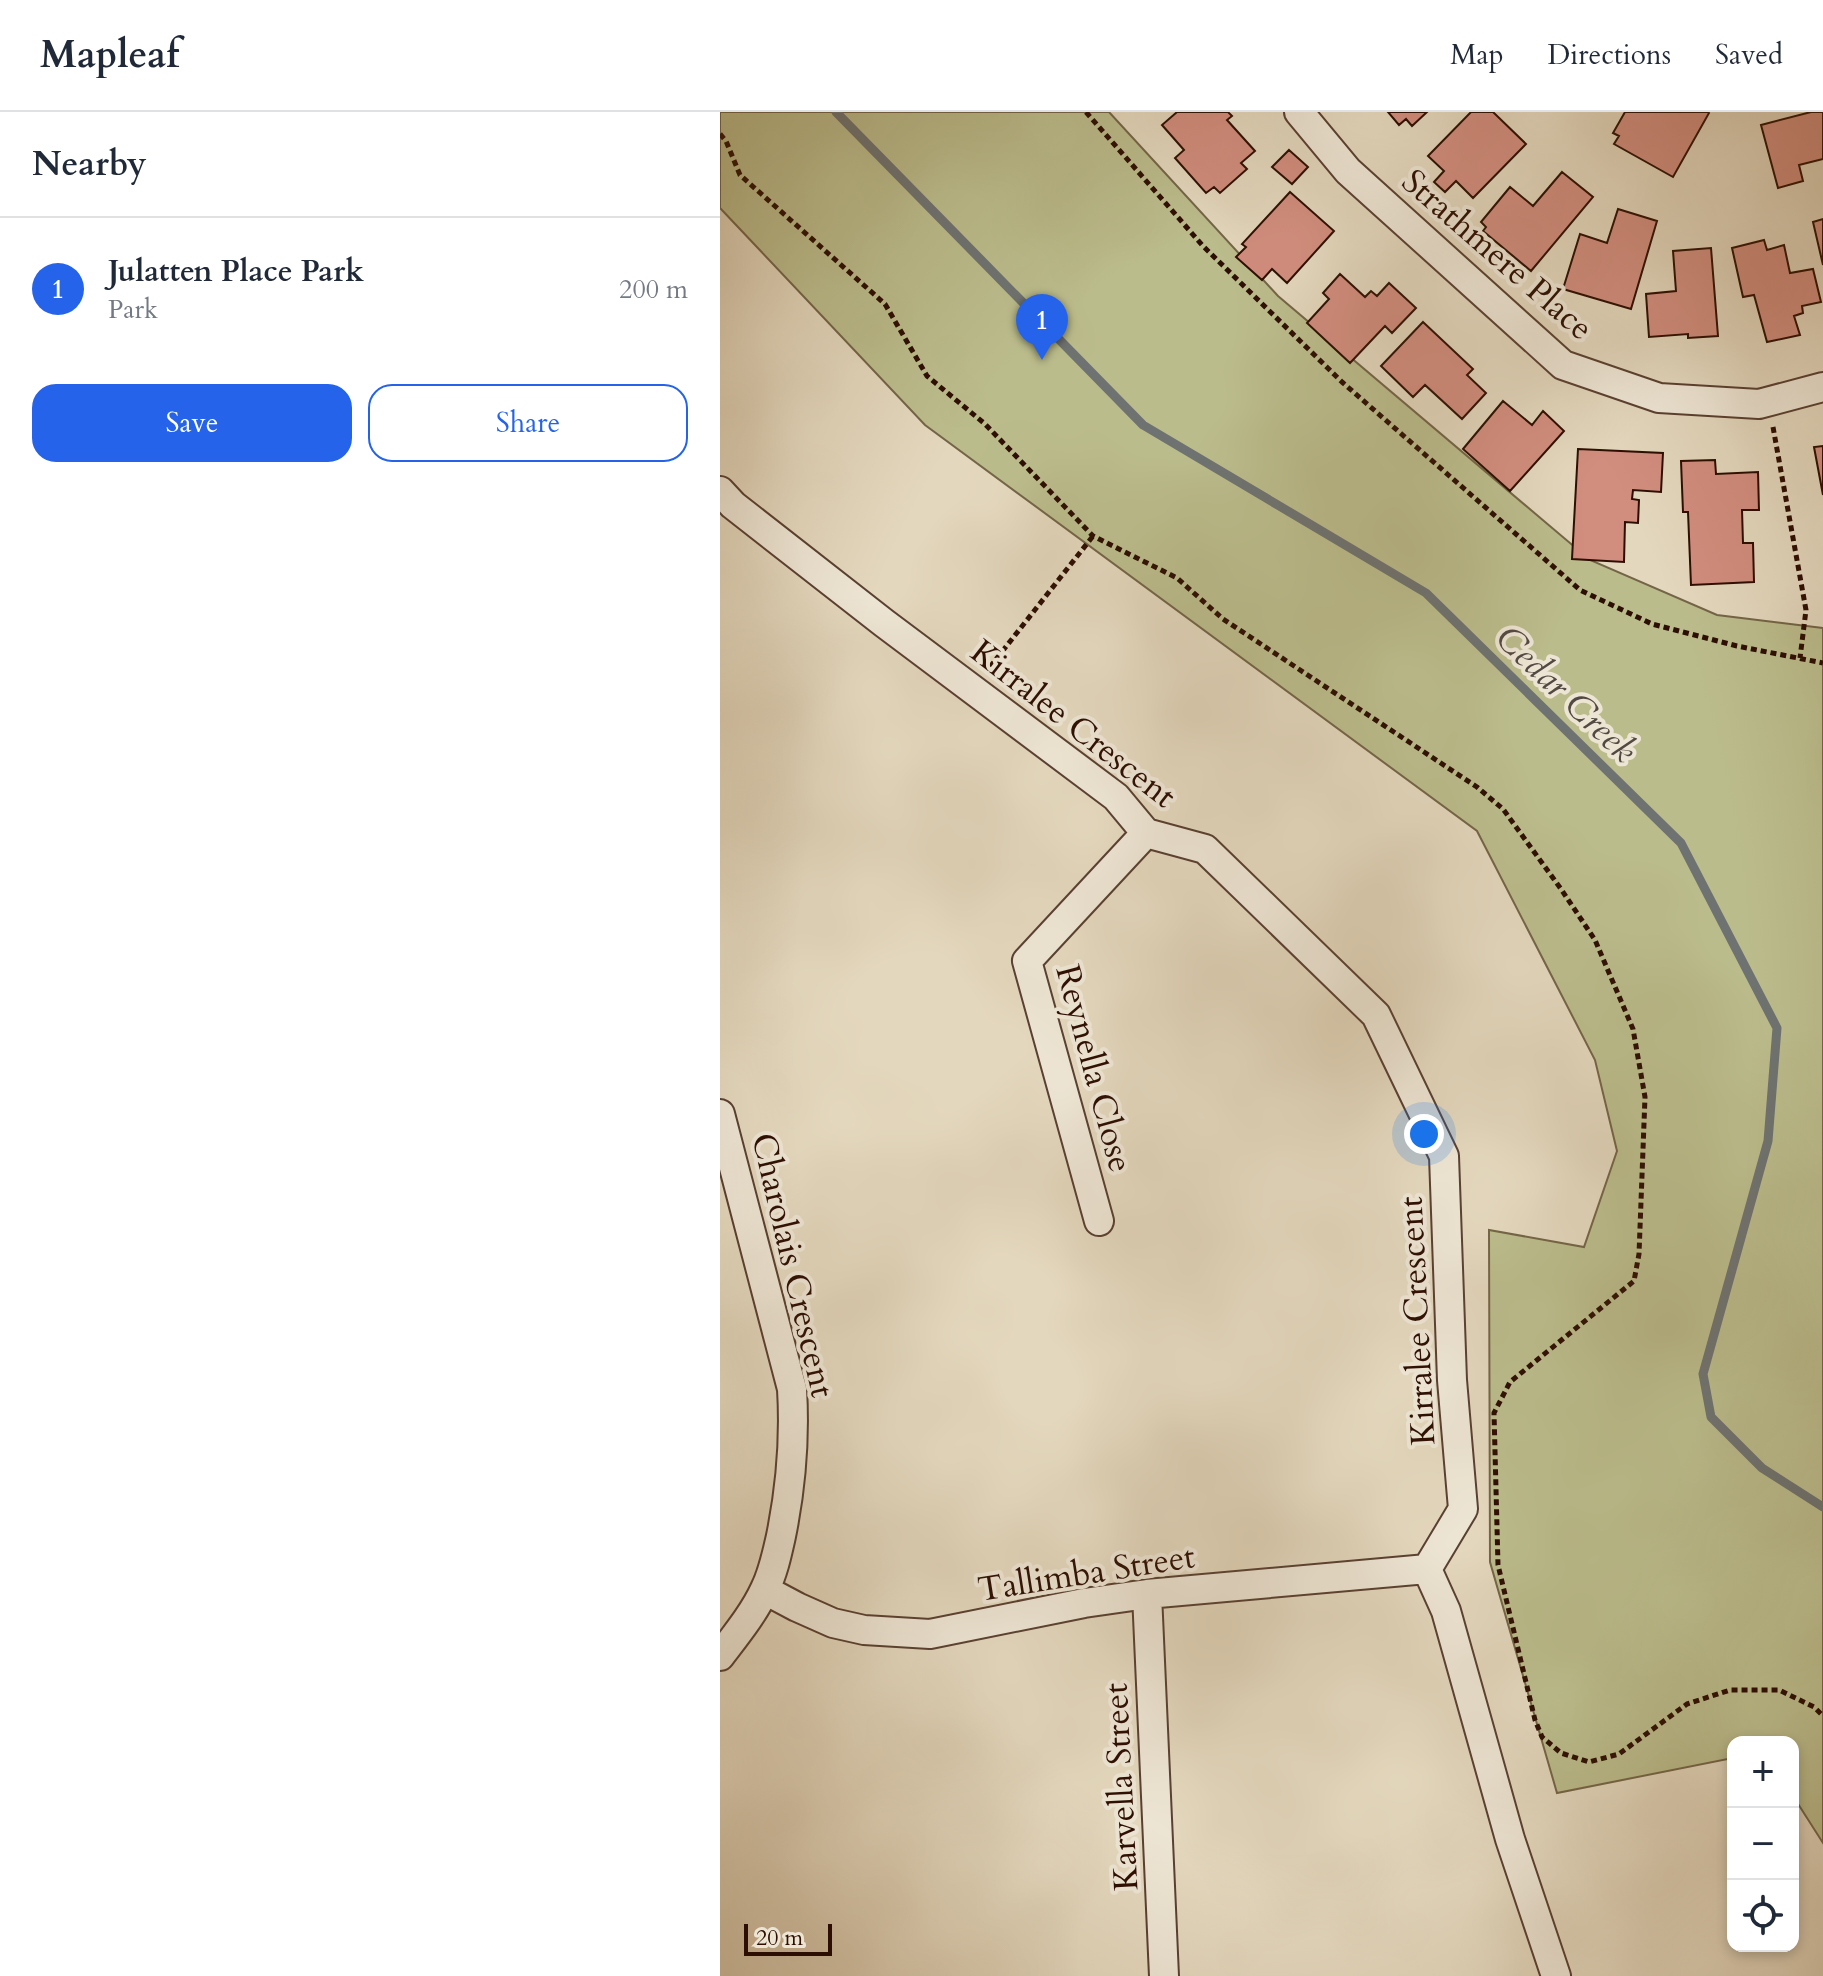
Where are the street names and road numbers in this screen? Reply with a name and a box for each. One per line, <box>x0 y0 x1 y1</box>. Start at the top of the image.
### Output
street label: Strathmere Place <box>1392 159 1603 351</box>
street label: Kirralee Crescent <box>961 629 1186 819</box>
street label: Reynella Close <box>1044 960 1144 1177</box>
street label: Charolais Crescent <box>740 1129 846 1402</box>
street label: Kirralee Crescent <box>1387 1195 1446 1447</box>
street label: Tallimba Street <box>974 1533 1198 1613</box>
street label: Karvella Street <box>1093 1682 1149 1892</box>

